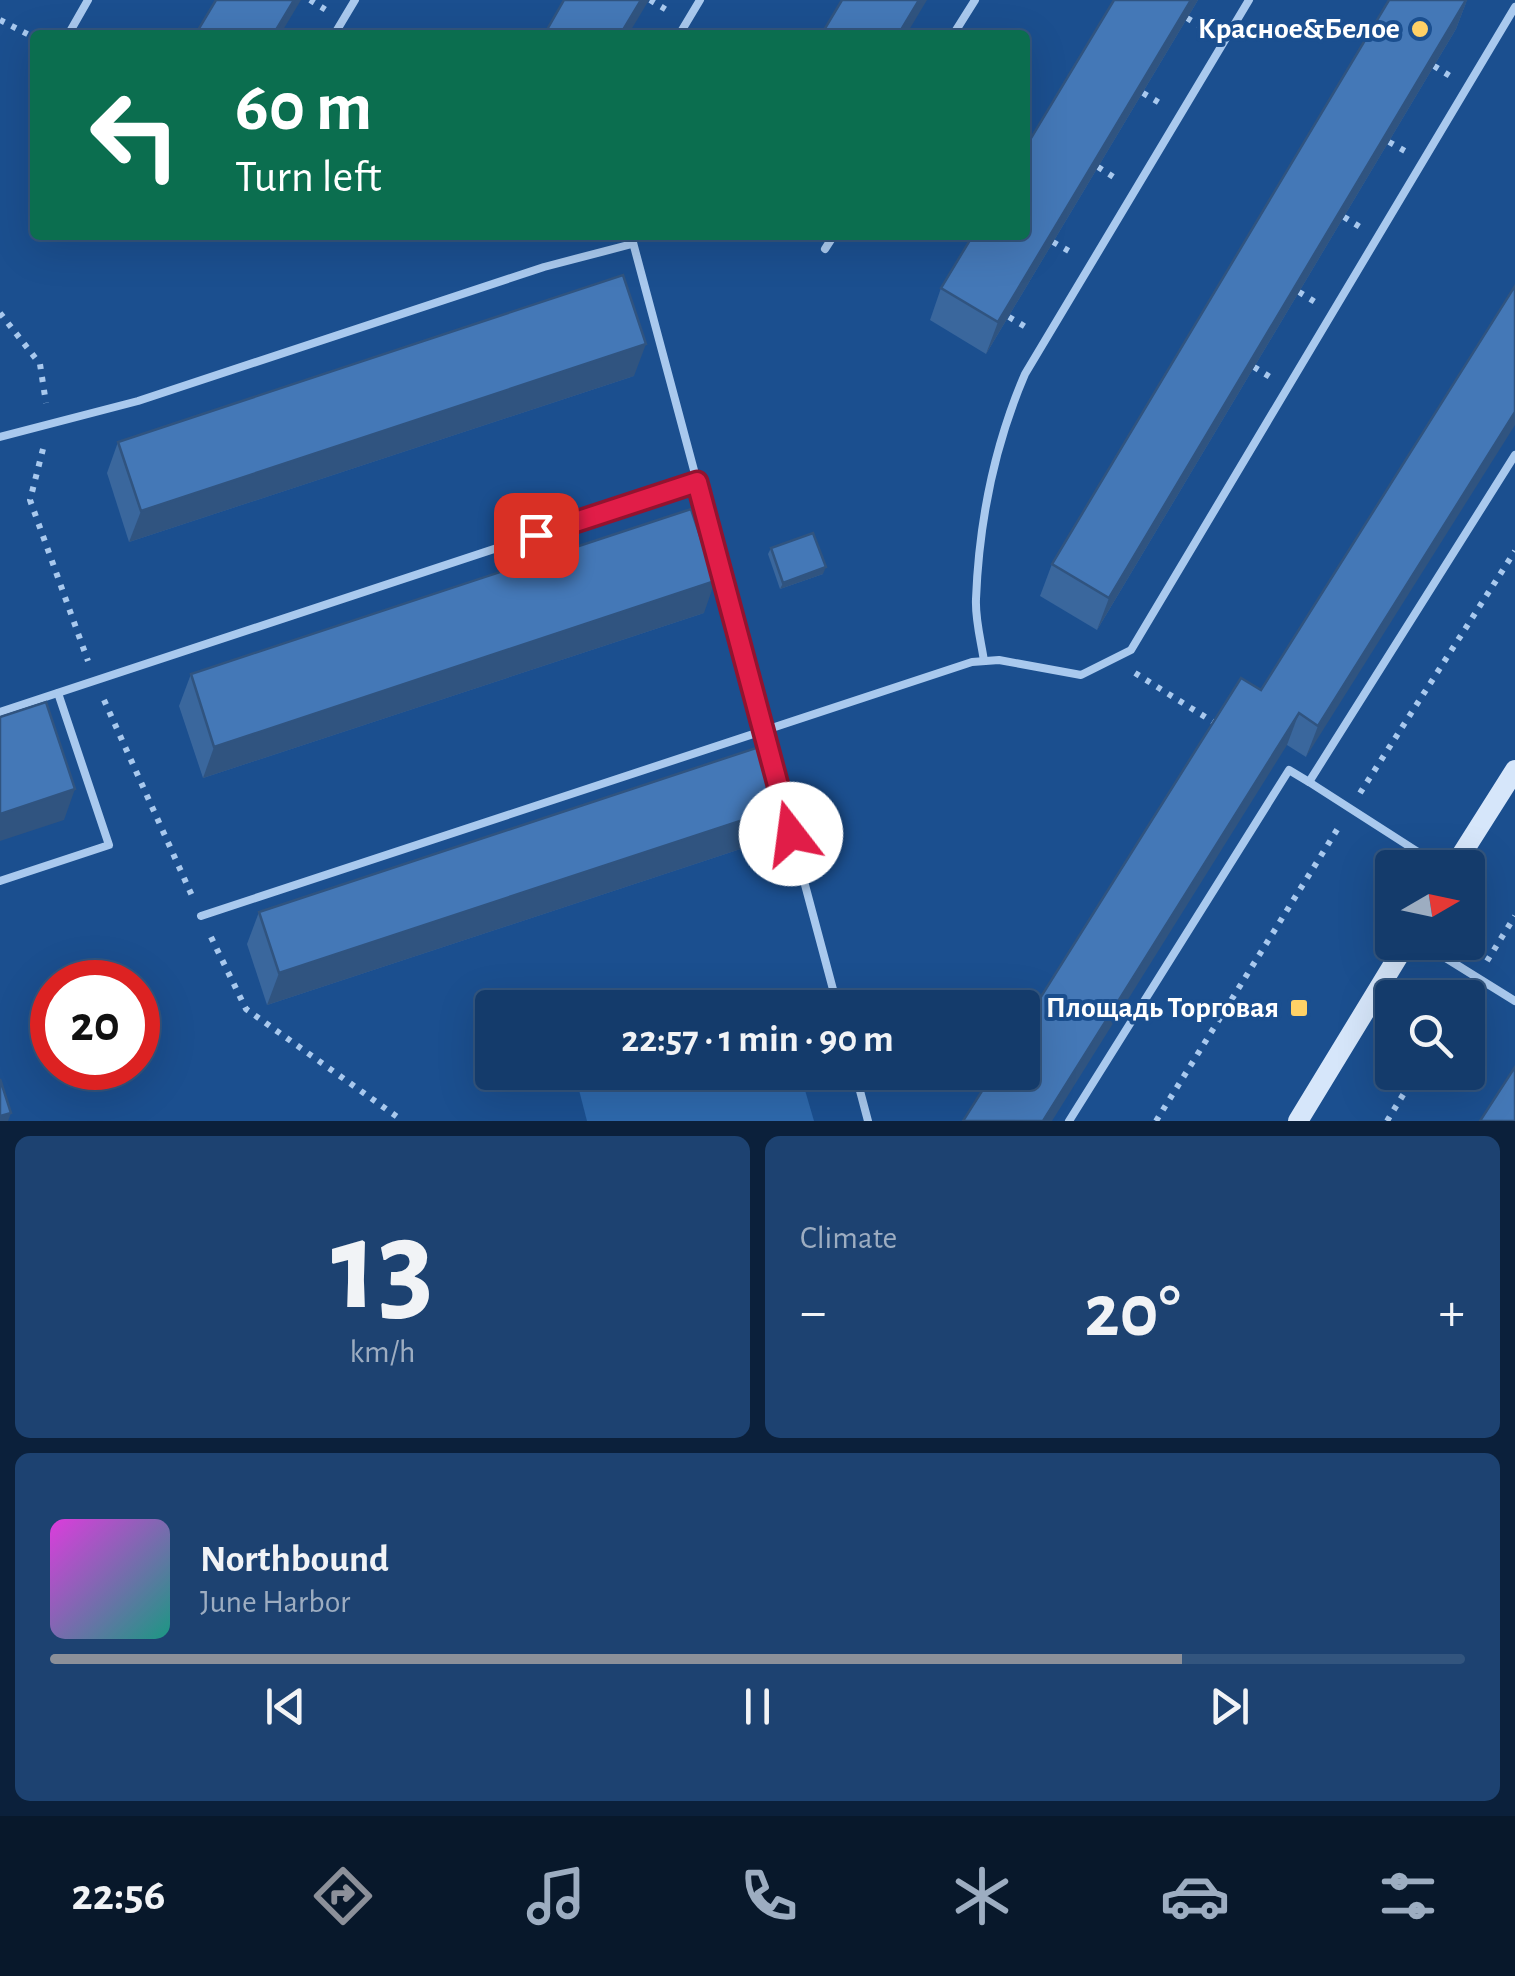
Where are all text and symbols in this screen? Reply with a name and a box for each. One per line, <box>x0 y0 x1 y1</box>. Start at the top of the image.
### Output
place label: Красное&Белое <box>1198 14 1400 44</box>
marker: Красное&Белое <box>1409 18 1431 40</box>
icon: left <box>70 70 200 200</box>
text: 60 m <box>235 73 372 143</box>
text: Turn left <box>235 155 382 200</box>
pin <box>494 493 579 578</box>
icon: arrive <box>509 508 564 563</box>
position arrow <box>739 782 843 886</box>
north arrow <box>1375 850 1485 960</box>
map controls <box>1375 850 1485 1090</box>
speed limit sign: 20 <box>30 960 160 1090</box>
button: search <box>1375 980 1485 1090</box>
place label: Площадь Торговая <box>1046 993 1279 1023</box>
marker: Площадь Торговая <box>1288 997 1310 1019</box>
text: 22:57 · 1 min · 90 m <box>621 1021 894 1059</box>
text: 13 <box>331 1203 434 1333</box>
text: Climate <box>800 1222 897 1254</box>
text: 20° <box>1084 1275 1181 1350</box>
text: − <box>800 1285 826 1340</box>
text: + <box>1439 1285 1465 1340</box>
text: km/h <box>349 1336 416 1368</box>
text: Northbound <box>200 1541 389 1579</box>
text: June Harbor <box>200 1586 350 1618</box>
icon: previous <box>258 1679 313 1734</box>
icon: pause <box>730 1679 785 1734</box>
icon: next <box>1202 1679 1257 1734</box>
icon: directions <box>308 1861 378 1931</box>
icon: music <box>521 1861 591 1931</box>
icon: phone <box>734 1861 804 1931</box>
icon: climate <box>947 1861 1017 1931</box>
icon: car <box>1160 1861 1230 1931</box>
icon: filters <box>1373 1861 1443 1931</box>
text: 22:56 <box>72 1873 165 1918</box>

